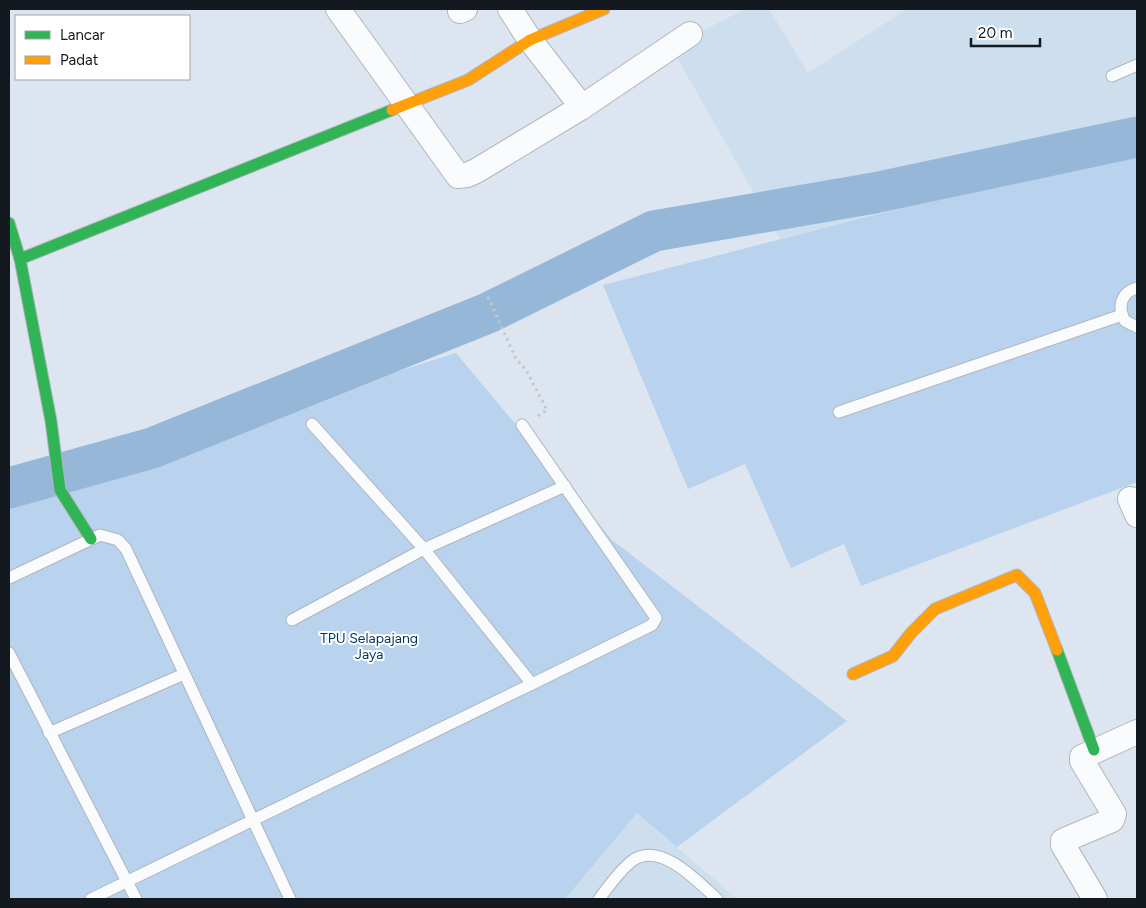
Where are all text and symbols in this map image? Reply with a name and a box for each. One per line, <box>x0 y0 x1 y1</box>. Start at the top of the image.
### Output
legend <box>15 15 190 80</box>
scale bar <box>971 15 1040 47</box>
text: 20 m <box>978 24 1012 42</box>
text: Lancar <box>60 26 105 44</box>
text: Padat <box>60 51 99 69</box>
park label: TPU Selapajang Jaya <box>320 630 418 663</box>

